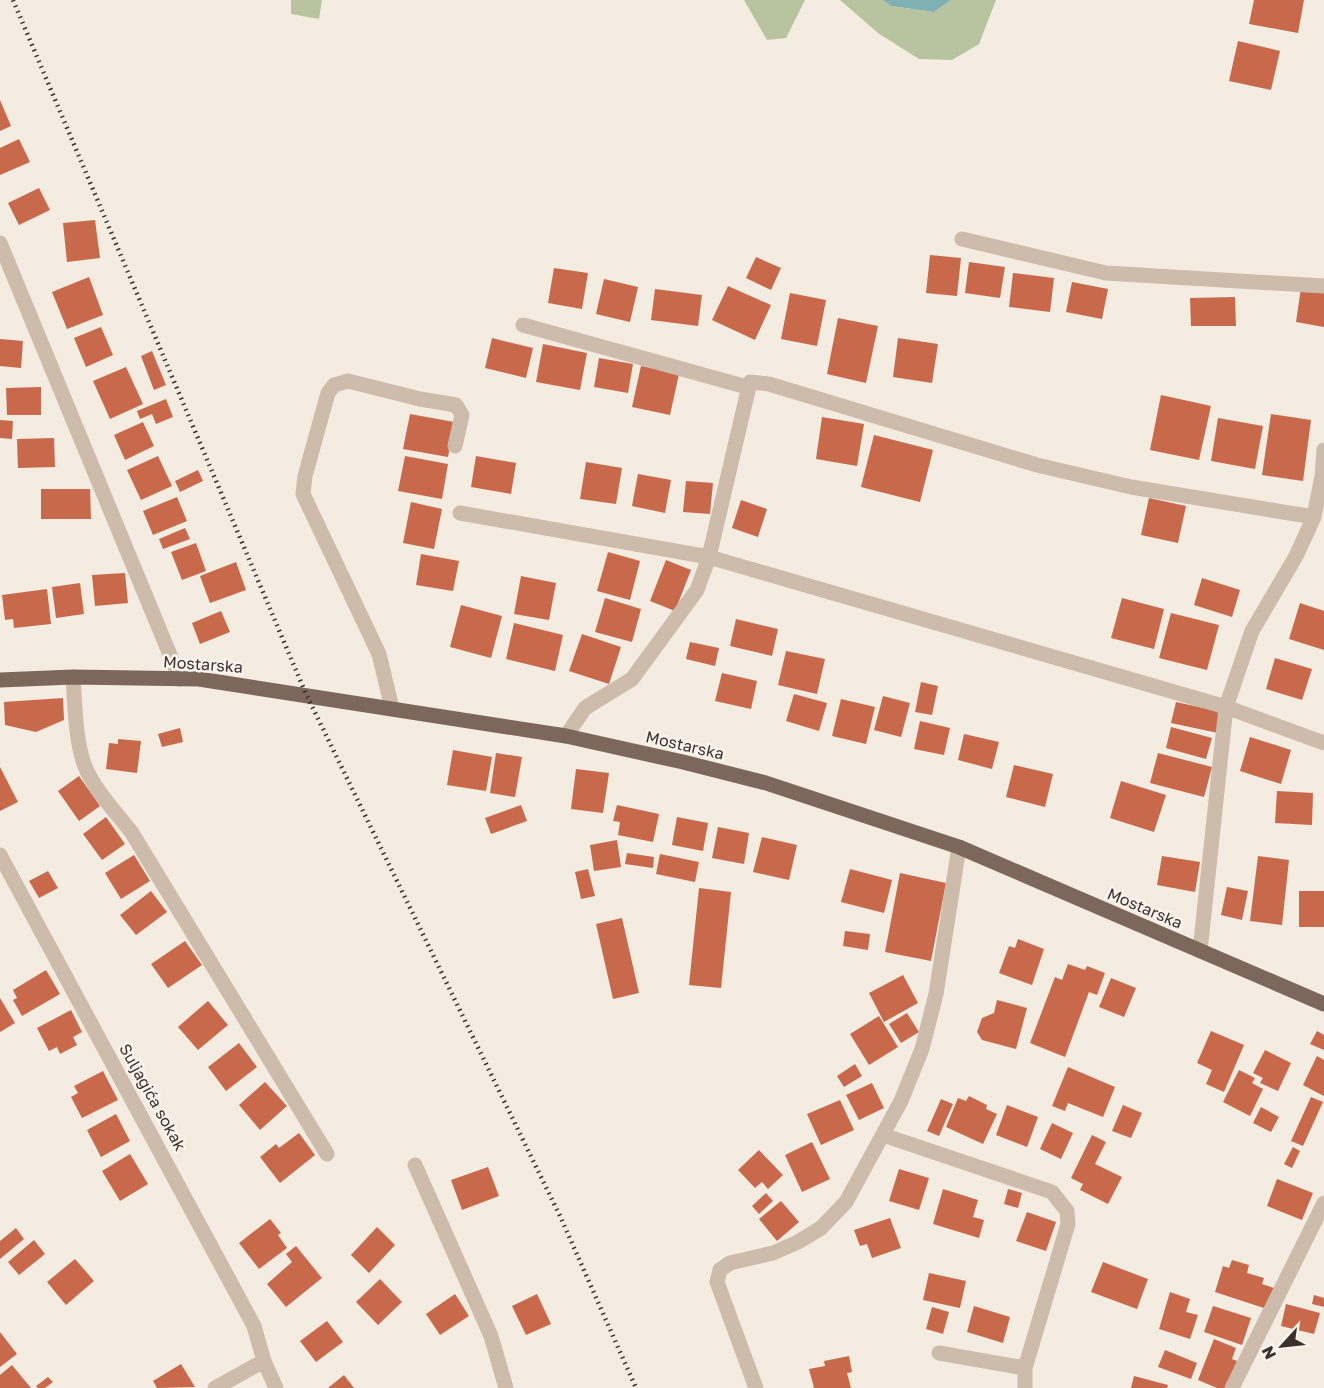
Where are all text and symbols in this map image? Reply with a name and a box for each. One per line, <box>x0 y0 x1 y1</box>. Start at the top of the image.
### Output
street label: Mostarska <box>162 651 244 677</box>
street label: Mostarska <box>644 726 726 764</box>
street label: Mostarska <box>1104 883 1186 933</box>
street label: Suljagića sokak <box>115 1040 191 1154</box>
north arrow <box>1252 1316 1312 1376</box>
text: N <box>1257 1343 1280 1363</box>

